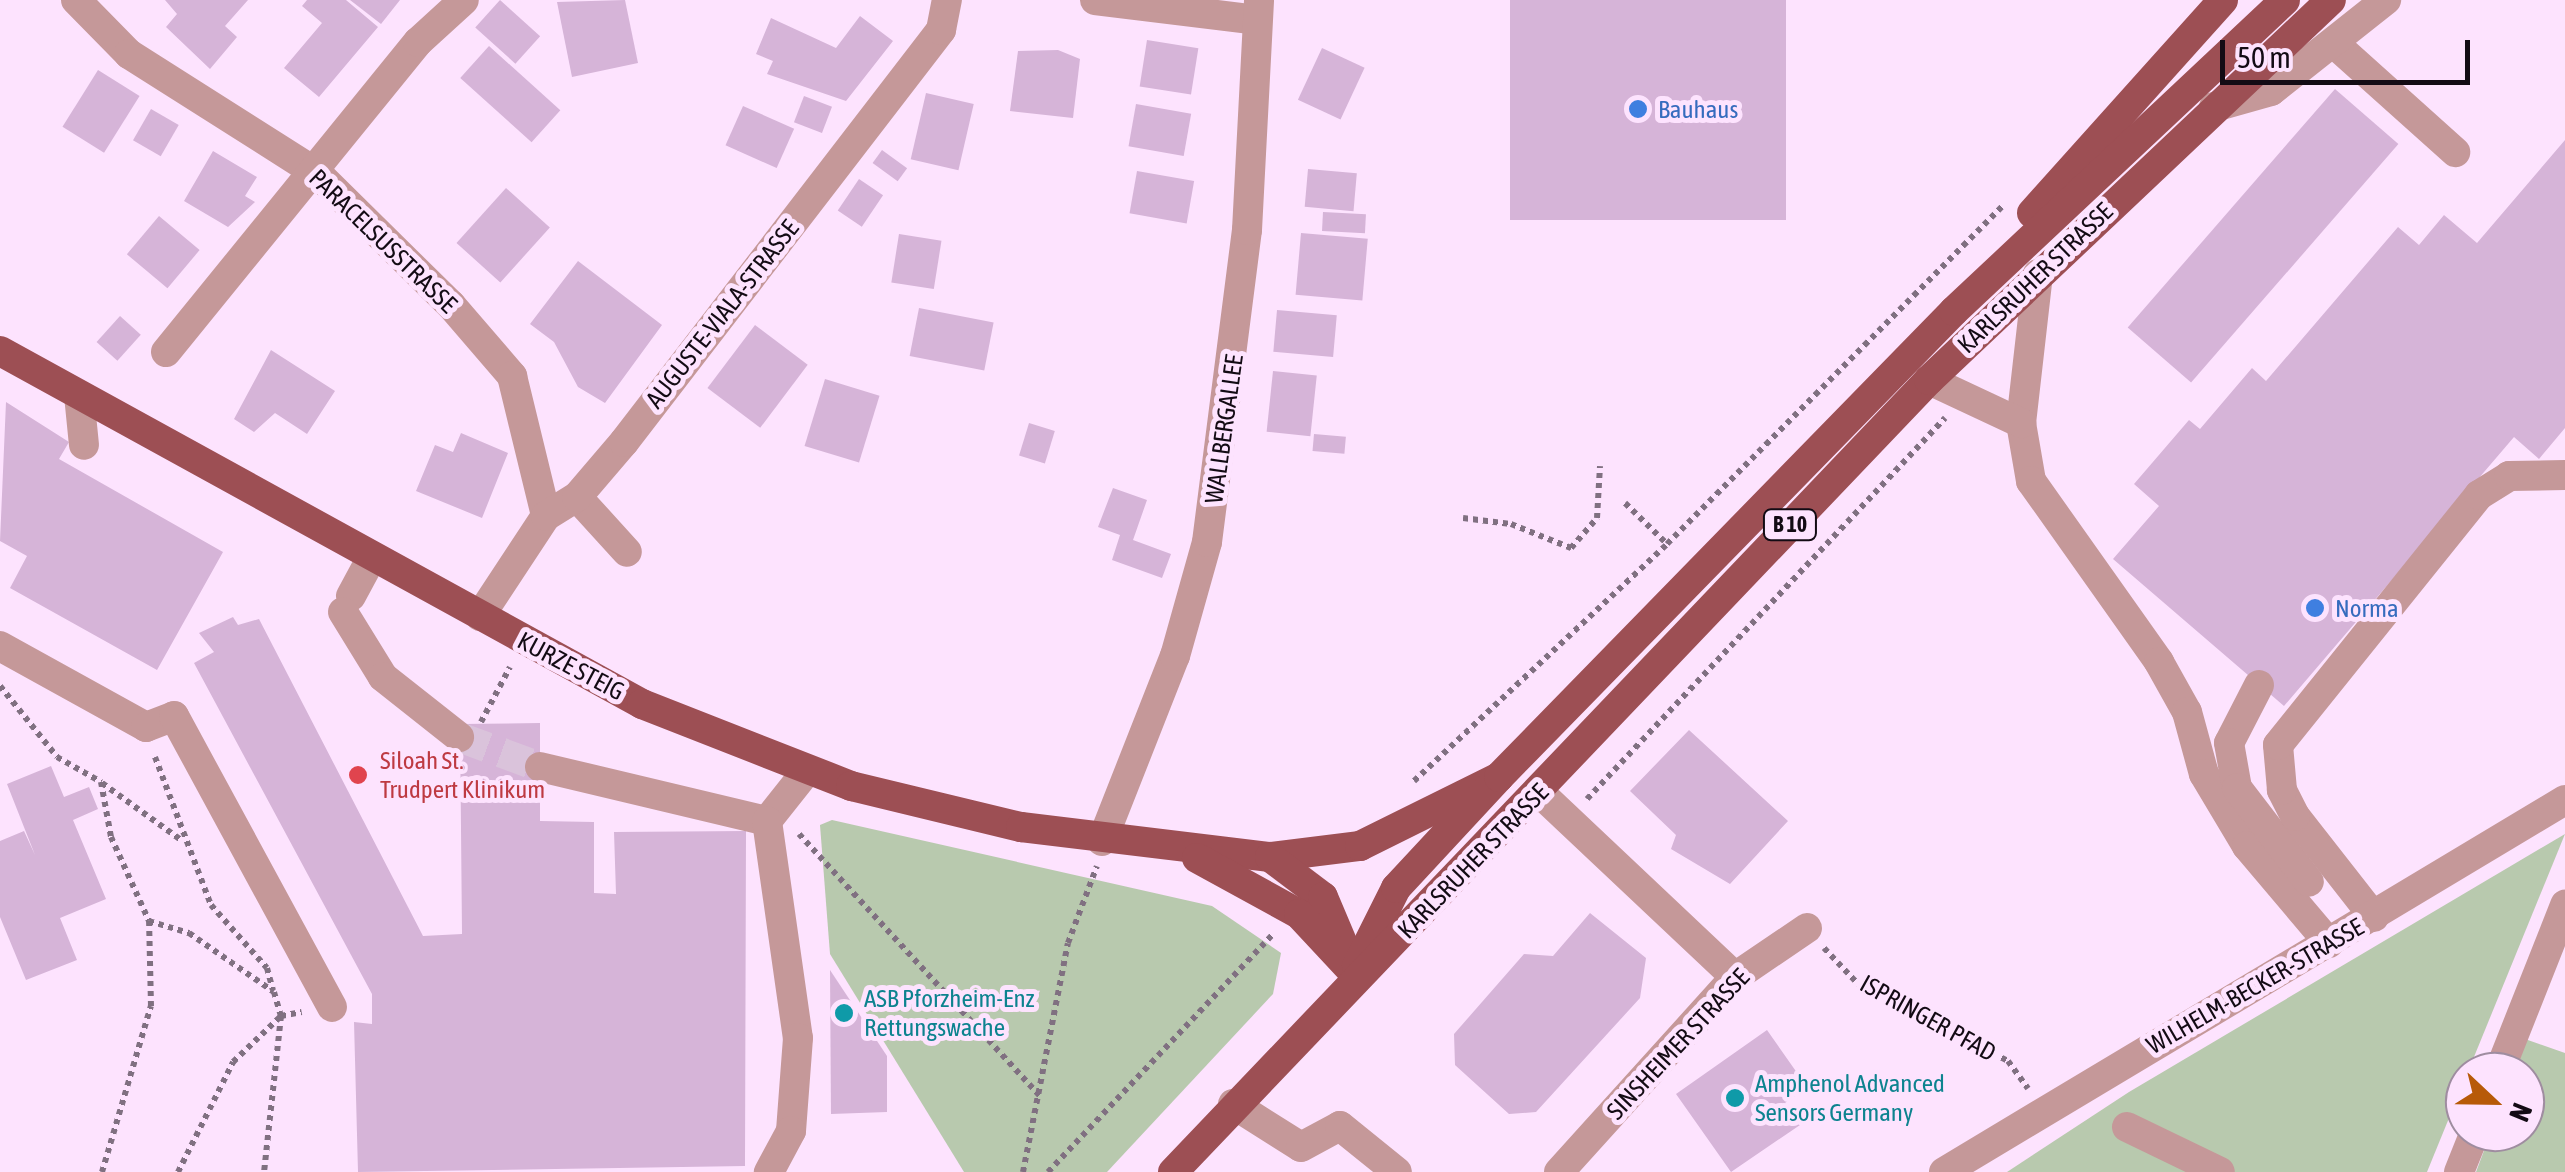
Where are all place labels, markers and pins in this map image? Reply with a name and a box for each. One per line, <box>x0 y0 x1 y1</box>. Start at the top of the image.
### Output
place label: Bauhaus <box>1658 94 1738 124</box>
marker: Bauhaus <box>1627 98 1649 120</box>
place label: Norma <box>2335 593 2398 623</box>
marker: Norma <box>2304 597 2326 619</box>
place label: Siloah St. Trudpert Klinikum <box>380 746 545 805</box>
marker: Siloah St. Trudpert Klinikum <box>345 762 371 788</box>
place label: ASB Pforzheim-Enz Rettungswache <box>864 984 1035 1043</box>
marker: ASB Pforzheim-Enz Rettungswache <box>833 1002 855 1024</box>
place label: Amphenol Advanced Sensors Germany <box>1755 1069 1945 1128</box>
marker: Amphenol Advanced Sensors Germany <box>1724 1087 1746 1109</box>

